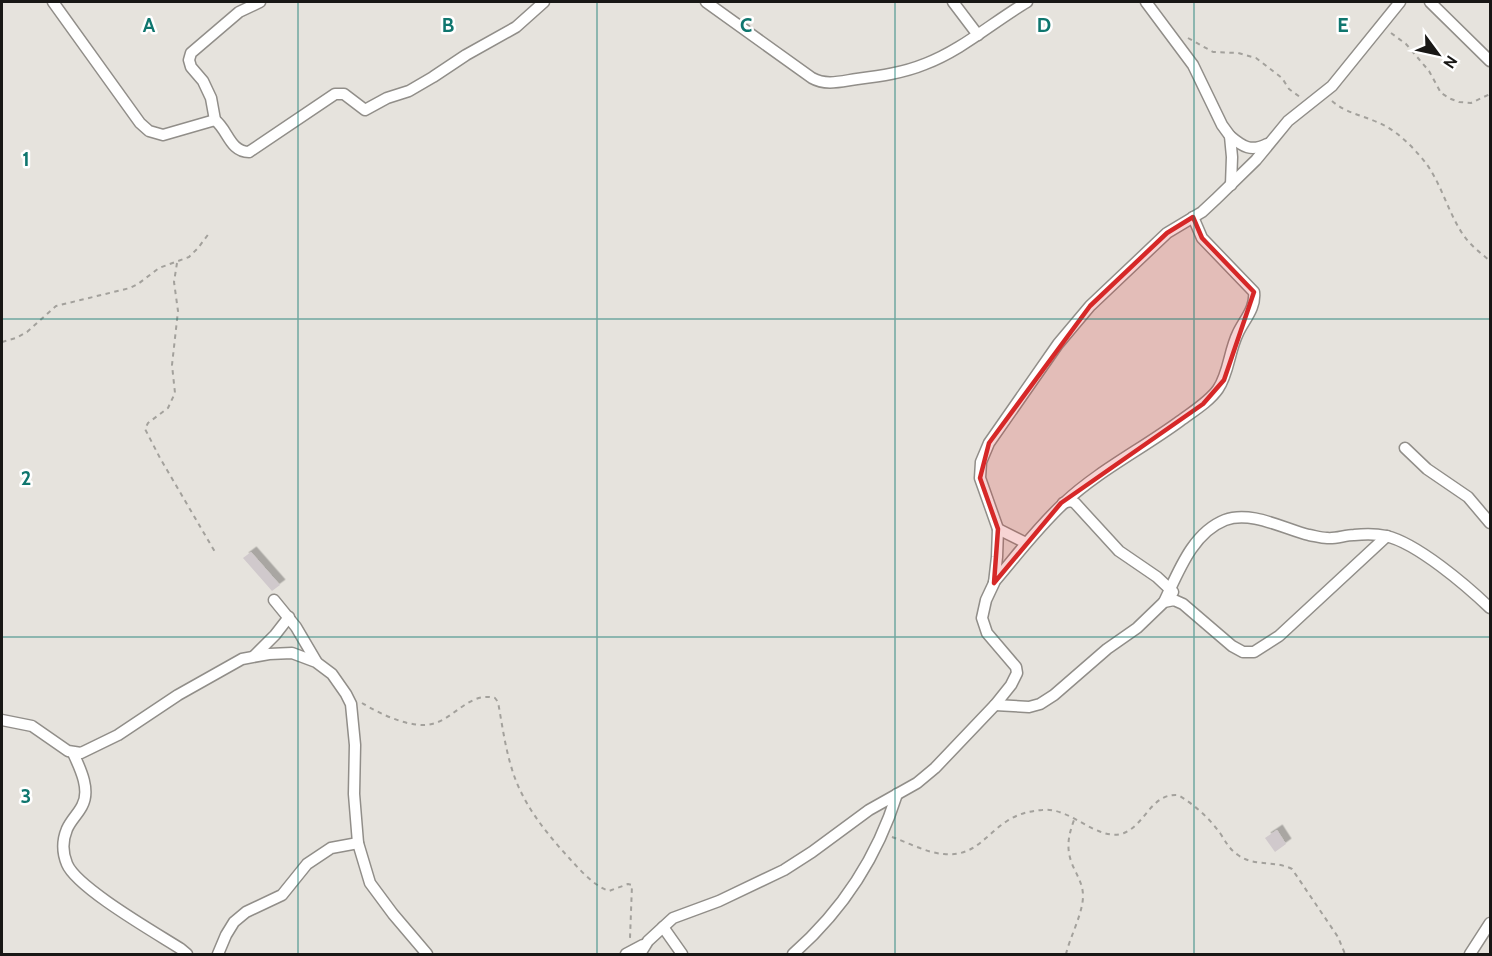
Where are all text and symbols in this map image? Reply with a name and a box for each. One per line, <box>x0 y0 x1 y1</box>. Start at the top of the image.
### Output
text: A <box>143 13 156 37</box>
text: B <box>442 13 454 37</box>
text: C <box>740 13 752 37</box>
text: D <box>1037 13 1051 37</box>
text: E <box>1337 13 1349 37</box>
north arrow <box>1408 24 1468 84</box>
text: N <box>1439 52 1461 72</box>
text: 1 <box>22 147 30 171</box>
text: 2 <box>21 466 31 490</box>
text: 3 <box>21 784 31 808</box>

